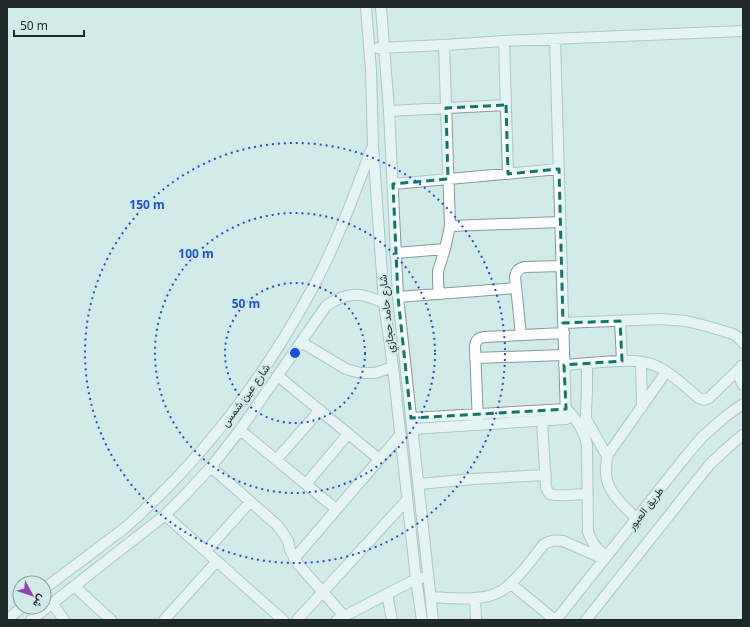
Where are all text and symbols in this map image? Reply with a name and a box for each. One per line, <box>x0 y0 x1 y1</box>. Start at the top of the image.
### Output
scale bar <box>14 12 84 38</box>
text: 50 m <box>20 17 48 34</box>
text: 150 m <box>129 196 165 213</box>
text: 100 m <box>178 245 214 262</box>
street label: شارع حامد حجازي <box>374 273 401 354</box>
text: 50 m <box>232 295 260 312</box>
centre of rings <box>288 346 302 360</box>
street label: شارع عين شمس <box>217 360 274 430</box>
street label: طريق العبور <box>623 483 667 533</box>
north arrow <box>12 575 52 615</box>
text: ش <box>30 592 50 612</box>

